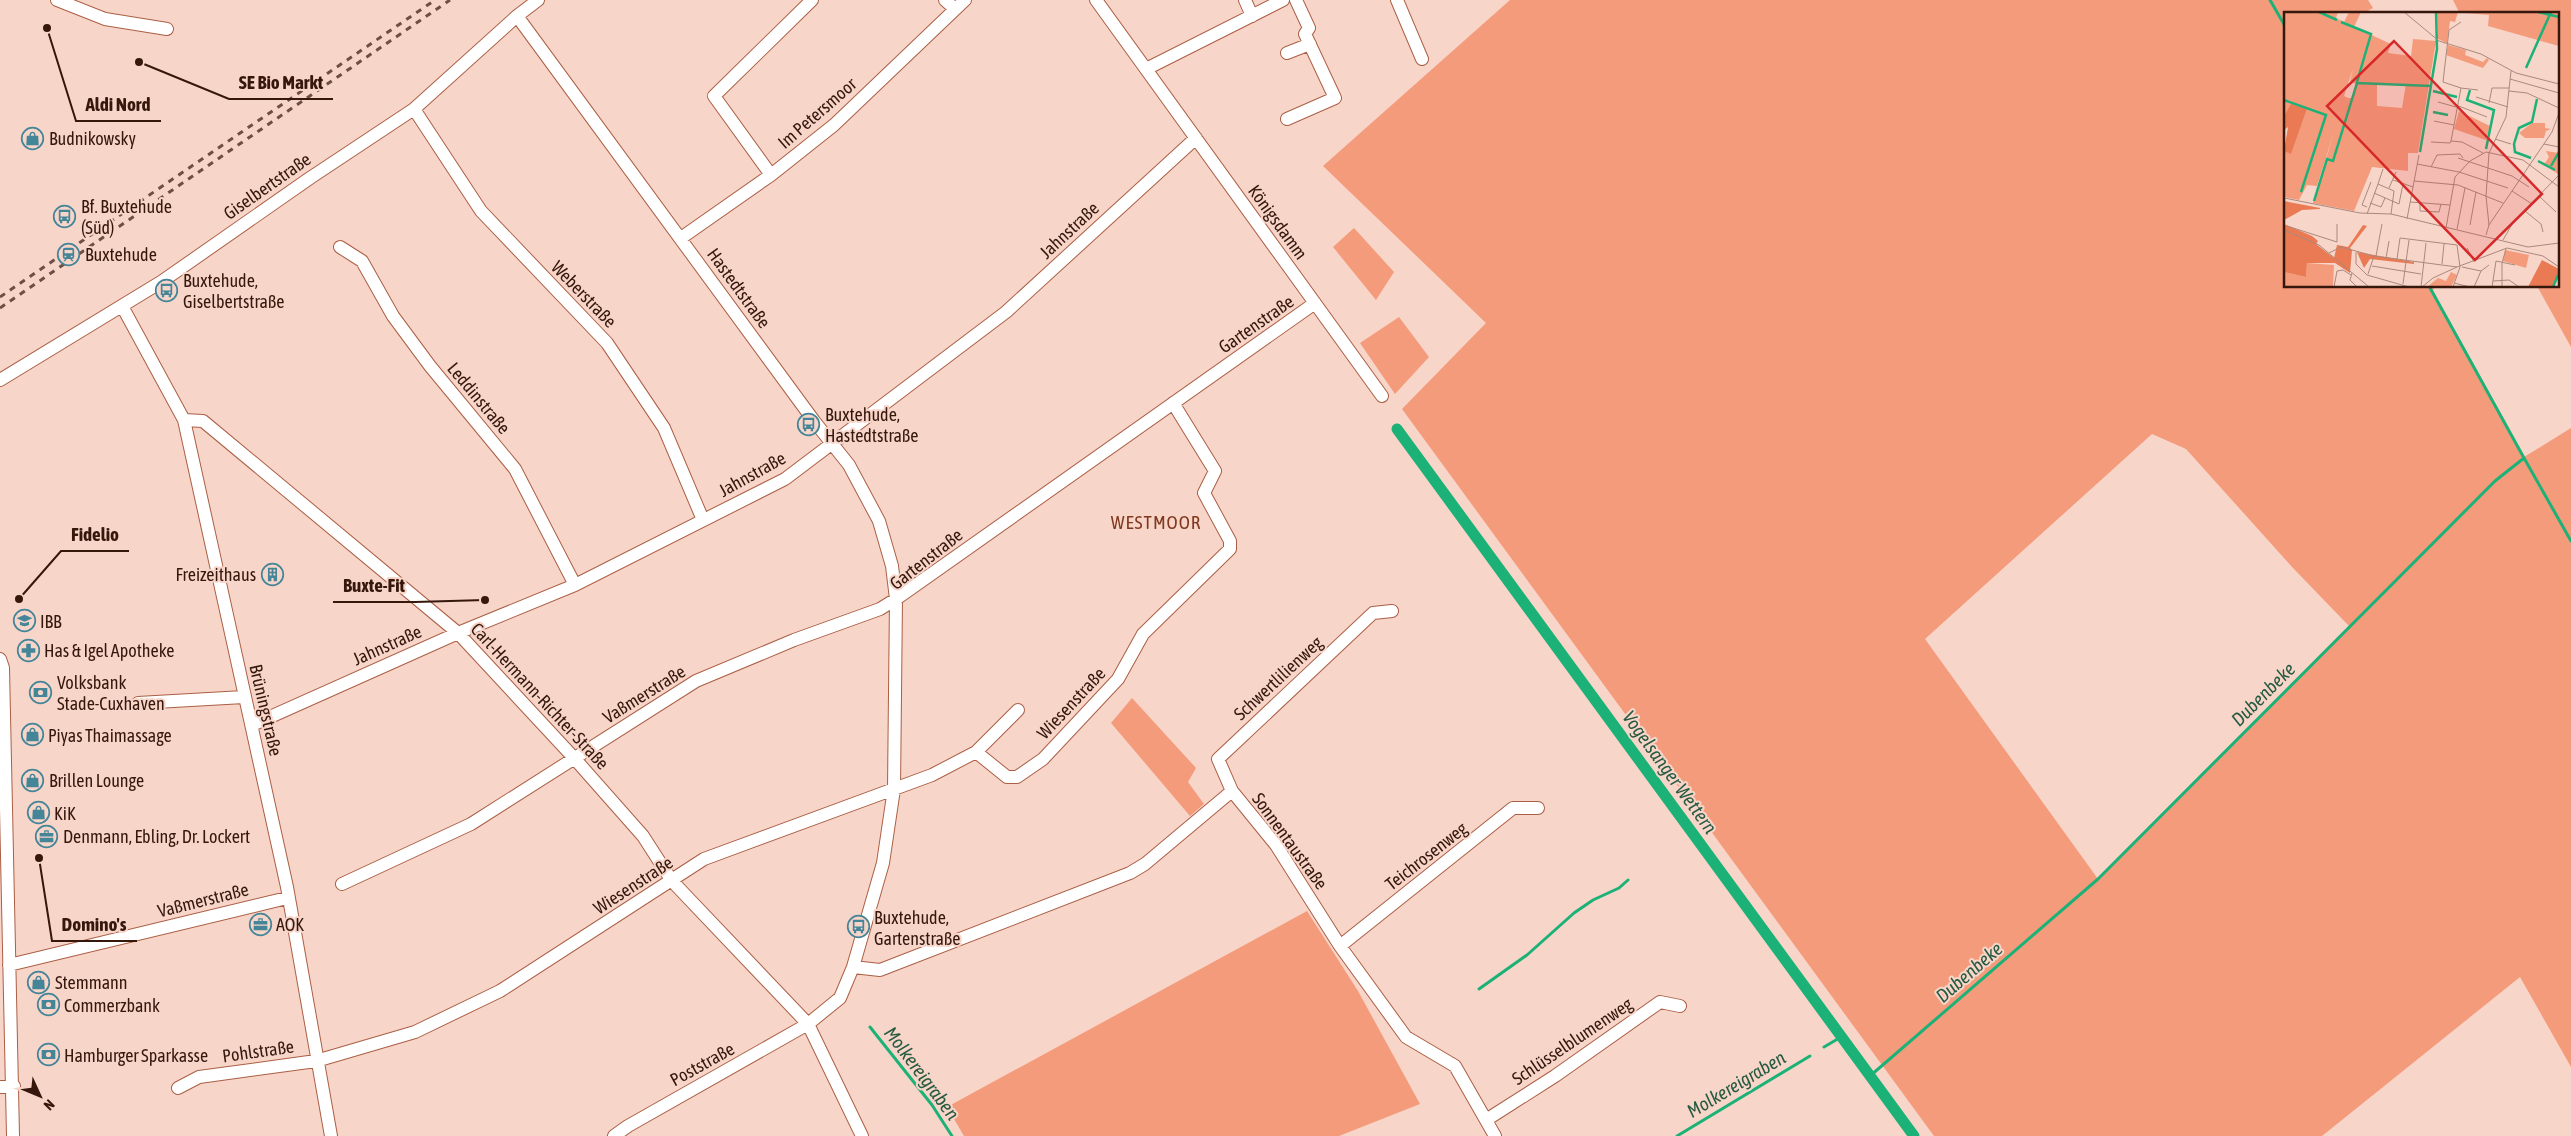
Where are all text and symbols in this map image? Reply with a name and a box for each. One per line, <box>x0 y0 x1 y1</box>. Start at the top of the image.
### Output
inset map <box>2284 12 2558 288</box>
callout: SE Bio Markt <box>229 65 333 99</box>
text: SE Bio Markt <box>239 71 324 93</box>
street label: Im Petersmoor <box>774 73 861 153</box>
callout: Aldi Nord <box>76 87 161 121</box>
text: Aldi Nord <box>85 93 150 115</box>
shop icon: Budnikowsky <box>21 126 45 150</box>
place label: Budnikowsky <box>49 128 136 149</box>
street label: Giselbertstraße <box>219 148 315 224</box>
street label: Königsdamm <box>1244 181 1312 263</box>
place label: Bf. Buxtehude (Süd) <box>81 196 172 238</box>
street label: Jahnstraße <box>1035 197 1103 263</box>
bus stop icon: Bf. Buxtehude (Süd) <box>53 204 77 228</box>
station icon: Buxtehude <box>57 242 81 266</box>
place label: Buxtehude <box>85 244 157 265</box>
street label: Hastedtstraße <box>703 244 775 332</box>
street label: Weberstraße <box>547 256 621 332</box>
place label: Buxtehude, Giselbertstraße <box>183 270 284 312</box>
bus stop icon: Buxtehude, Giselbertstraße <box>155 278 179 302</box>
street label: Gartenstraße <box>1215 291 1297 357</box>
street label: Leddinstraße <box>443 358 515 438</box>
place label: Buxtehude, Hastedtstraße <box>825 404 918 446</box>
bus stop icon: Buxtehude, Hastedtstraße <box>797 412 821 436</box>
street label: Jahnstraße <box>715 447 789 501</box>
district label: WESTMOOR <box>1111 511 1201 533</box>
callout: Fidelio <box>61 517 129 551</box>
text: Fidelio <box>71 523 119 545</box>
street label: Gartenstraße <box>885 524 967 594</box>
building icon: Freizeithaus <box>260 562 284 586</box>
place label: Freizeithaus <box>176 564 256 585</box>
callout: Buxte-Fit <box>333 568 415 602</box>
text: Buxte-Fit <box>343 574 406 596</box>
school or university icon: IBB <box>12 609 36 633</box>
place label: IBB <box>40 611 62 632</box>
street label: Carl-Hermann-Richter-Straße <box>467 618 613 774</box>
street label: Jahnstraße <box>349 621 425 669</box>
street label: Schwertlilienweg <box>1229 632 1327 724</box>
pharmacy icon: Has & Igel Apotheke <box>16 638 40 662</box>
place label: Has & Igel Apotheke <box>44 640 174 661</box>
water label: Dubenbeke <box>2227 658 2299 730</box>
street label: Vaßmerstraße <box>599 660 689 728</box>
street label: Brüningstraße <box>245 662 287 758</box>
street label: Wiesenstraße <box>1033 663 1109 743</box>
place label: Volksbank Stade-Cuxhaven <box>57 672 165 714</box>
bank icon: Volksbank Stade-Cuxhaven <box>29 680 53 704</box>
water label: Vogelsanger Wettern <box>1618 706 1722 838</box>
shop icon: Piyas Thaimassage <box>20 723 44 747</box>
place label: Piyas Thaimassage <box>48 725 172 746</box>
shop icon: Brillen Lounge <box>21 768 45 792</box>
place label: Brillen Lounge <box>49 770 144 791</box>
street label: Sonnentaustraße <box>1248 789 1332 893</box>
shop icon: KiK <box>26 801 50 825</box>
place label: KiK <box>54 803 76 824</box>
street label: Teichrosenweg <box>1381 817 1471 894</box>
office icon: Denmann, Ebling, Dr. Lockert <box>35 824 59 848</box>
place label: Denmann, Ebling, Dr. Lockert <box>63 826 250 847</box>
street label: Wiesenstraße <box>589 852 677 918</box>
street label: Vaßmerstraße <box>155 879 251 921</box>
callout: Domino's <box>52 907 137 941</box>
place label: Buxtehude, Gartenstraße <box>874 907 960 949</box>
office icon: AOK <box>248 912 272 936</box>
text: Domino's <box>62 913 127 935</box>
place label: AOK <box>276 914 304 935</box>
bus stop icon: Buxtehude, Gartenstraße <box>846 915 870 939</box>
water label: Dubenbeke <box>1931 937 2007 1007</box>
shop icon: Stemmann <box>27 970 51 994</box>
place label: Stemmann <box>55 972 128 993</box>
bank icon: Commerzbank <box>36 993 60 1017</box>
street label: Schlüsselblumenweg <box>1508 993 1636 1089</box>
place label: Commerzbank <box>64 995 160 1016</box>
water label: Molkereigraben <box>880 1022 964 1124</box>
street label: Pohlstraße <box>221 1036 295 1066</box>
street label: Poststraße <box>666 1038 738 1090</box>
bank icon: Hamburger Sparkasse <box>36 1043 60 1067</box>
place label: Hamburger Sparkasse <box>64 1045 208 1066</box>
water label: Molkereigraben <box>1683 1046 1789 1122</box>
north arrow <box>15 1071 65 1121</box>
text: N <box>41 1097 58 1114</box>

